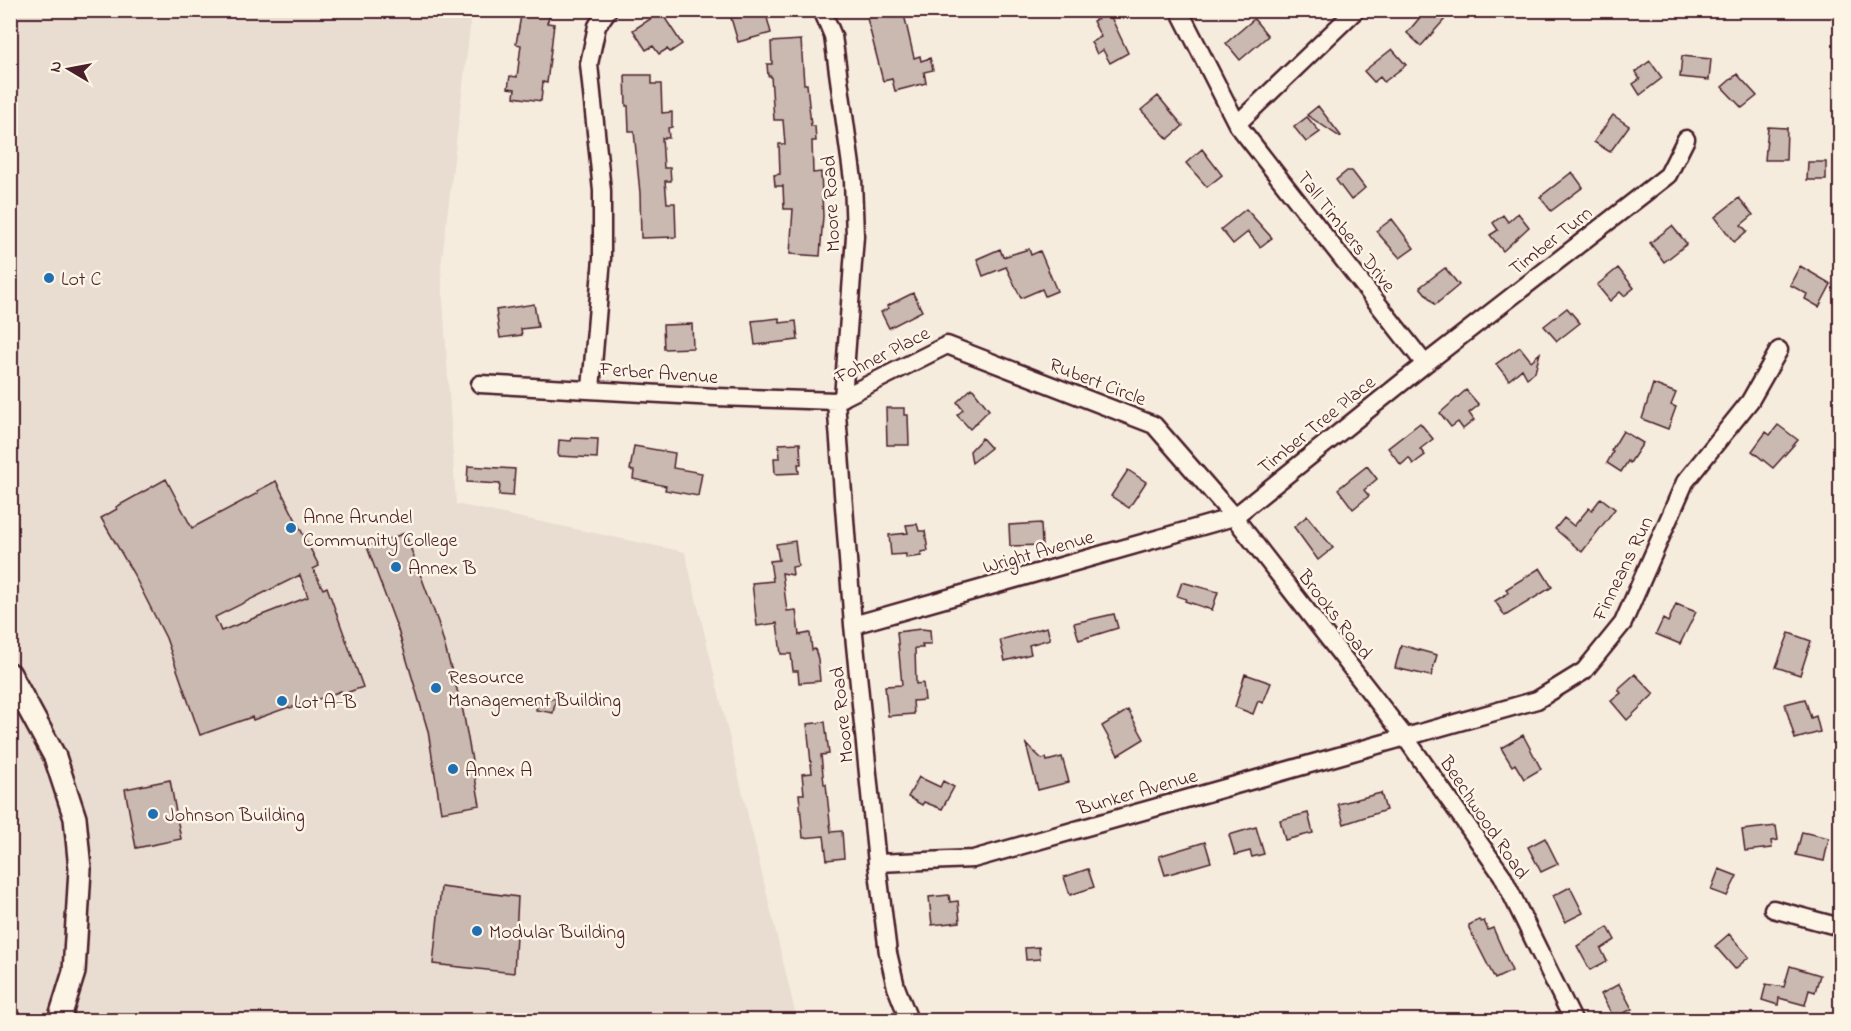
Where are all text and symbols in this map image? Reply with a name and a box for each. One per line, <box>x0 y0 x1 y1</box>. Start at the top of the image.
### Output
north arrow <box>39 39 99 99</box>
text: N <box>43 59 69 74</box>
street label: Moore Road <box>815 155 850 253</box>
street label: Tall Timbers Drive <box>1288 166 1402 299</box>
street label: Timber Turn <box>1504 200 1600 284</box>
place label: Lot C <box>61 266 102 295</box>
marker: Lot C <box>42 271 56 285</box>
street label: Fohner Place <box>830 320 936 393</box>
street label: Rubert Circle <box>1044 352 1150 415</box>
street label: Ferber Avenue <box>598 356 719 393</box>
street label: Timber Tree Place <box>1252 369 1383 483</box>
place label: Anne Arundel Community College <box>303 504 458 557</box>
street label: Finneans Run <box>1586 512 1662 627</box>
marker: Anne Arundel Community College <box>284 521 298 535</box>
street label: Wright Avenue <box>980 524 1098 584</box>
place label: Annex B <box>408 555 476 584</box>
marker: Annex B <box>389 560 403 574</box>
street label: Brooks Road <box>1289 564 1378 667</box>
place label: Resource Management Building <box>448 664 621 717</box>
street label: Moore Road <box>824 665 863 764</box>
marker: Resource Management Building <box>429 681 443 695</box>
place label: Lot A-B <box>294 689 357 718</box>
marker: Lot A-B <box>275 694 289 708</box>
street label: Beechwood Road <box>1430 750 1535 886</box>
place label: Annex A <box>465 757 532 786</box>
marker: Annex A <box>446 762 460 776</box>
street label: Bunker Avenue <box>1073 762 1201 825</box>
place label: Johnson Building <box>165 802 305 832</box>
marker: Johnson Building <box>146 807 160 821</box>
place label: Modular Building <box>489 919 625 949</box>
marker: Modular Building <box>470 924 484 938</box>

